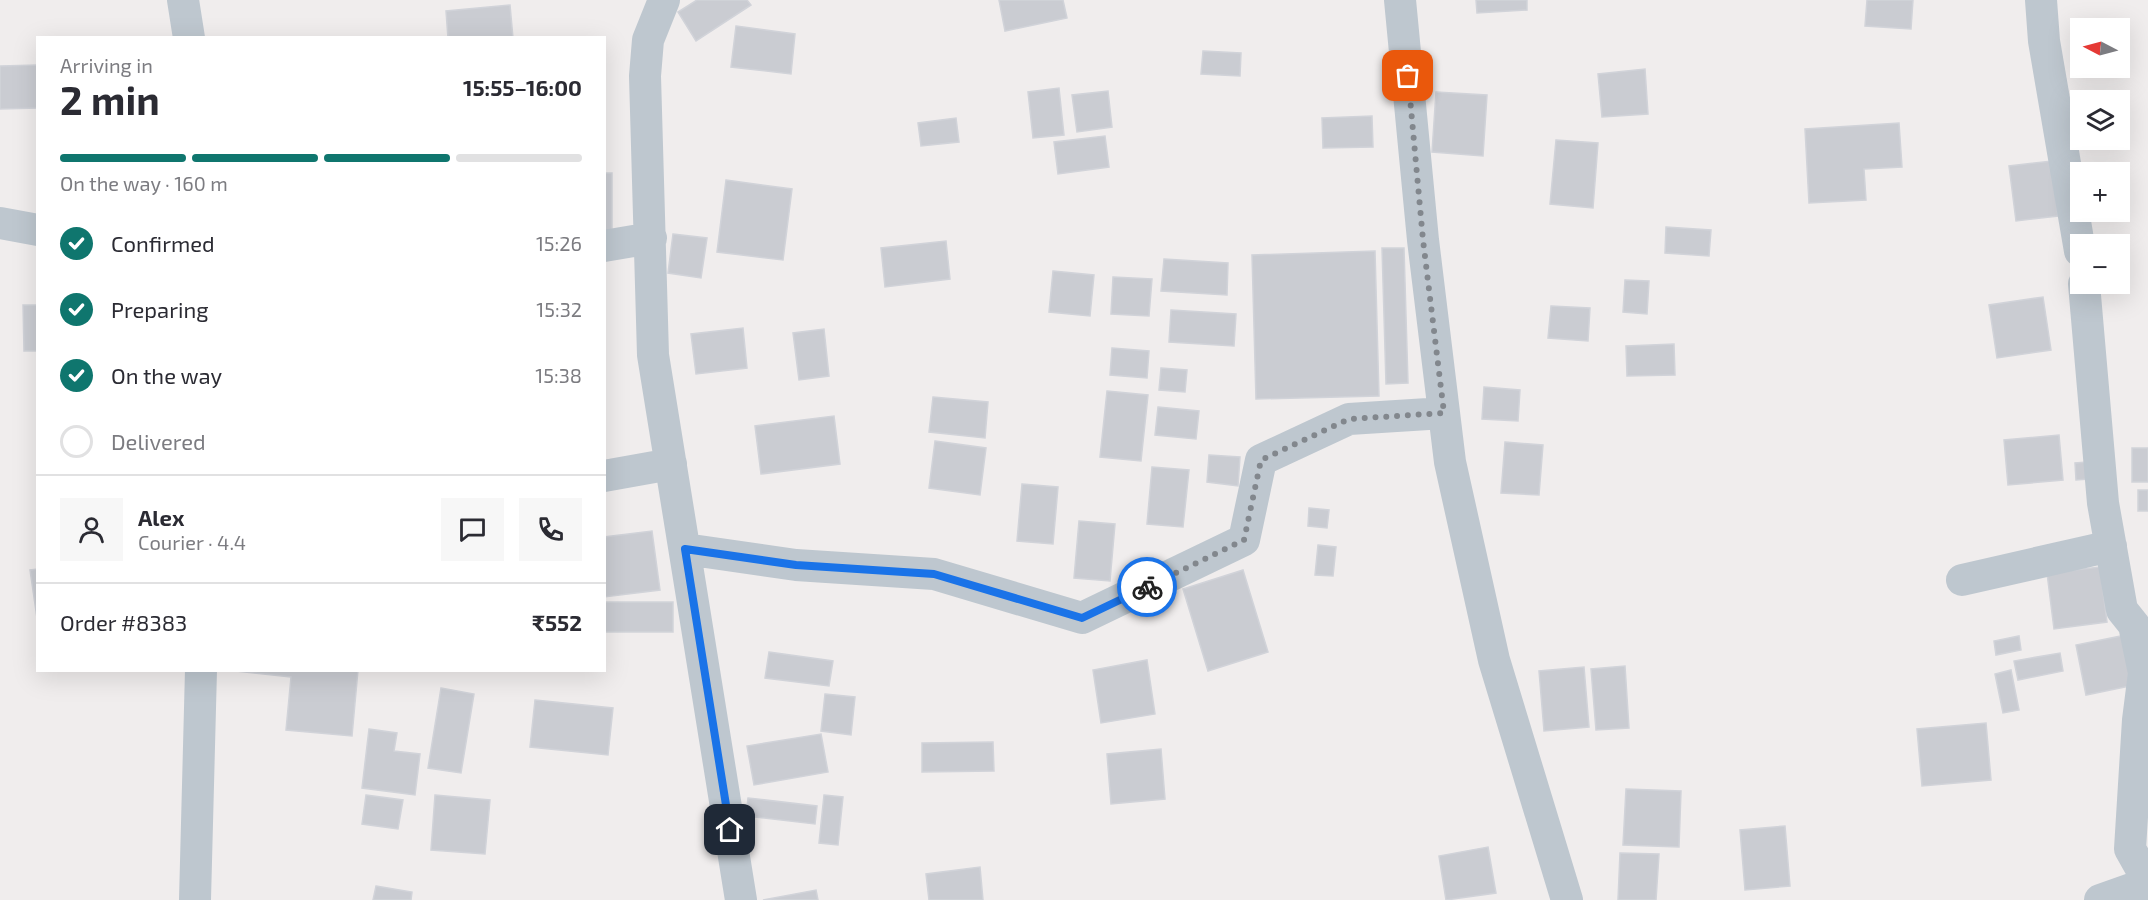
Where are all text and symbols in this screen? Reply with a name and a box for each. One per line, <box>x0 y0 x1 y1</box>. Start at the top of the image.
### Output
north arrow <box>2070 18 2130 78</box>
map controls <box>2070 18 2130 294</box>
pin <box>1382 50 1433 101</box>
text: Arriving in <box>60 53 153 77</box>
icon: bag <box>1391 59 1424 92</box>
text: 15:55–16:00 <box>463 74 582 100</box>
text: 2 min <box>60 76 160 123</box>
button: layers <box>2070 90 2130 150</box>
button: + <box>2070 162 2130 222</box>
text: On the way · 160 m <box>60 171 228 195</box>
icon: check <box>60 227 93 260</box>
text: Confirmed <box>111 230 215 256</box>
text: 15:26 <box>536 231 582 255</box>
button: − <box>2070 234 2130 294</box>
icon: check <box>60 293 93 326</box>
text: Preparing <box>111 296 209 322</box>
text: 15:32 <box>536 297 582 321</box>
icon: check <box>60 359 93 392</box>
text: On the way <box>111 362 222 388</box>
text: 15:38 <box>535 363 582 387</box>
text: Delivered <box>111 428 206 454</box>
button: person <box>60 498 123 561</box>
button: chat <box>441 498 504 561</box>
button: phone <box>519 498 582 561</box>
text: Alex <box>138 504 184 530</box>
text: Courier · 4.4 <box>138 530 246 554</box>
courier <box>1117 557 1177 617</box>
icon: bike <box>1131 571 1164 604</box>
text: Order #8383 <box>60 609 187 635</box>
text: ₹552 <box>532 609 582 635</box>
pin <box>704 804 755 855</box>
icon: home <box>713 813 746 846</box>

